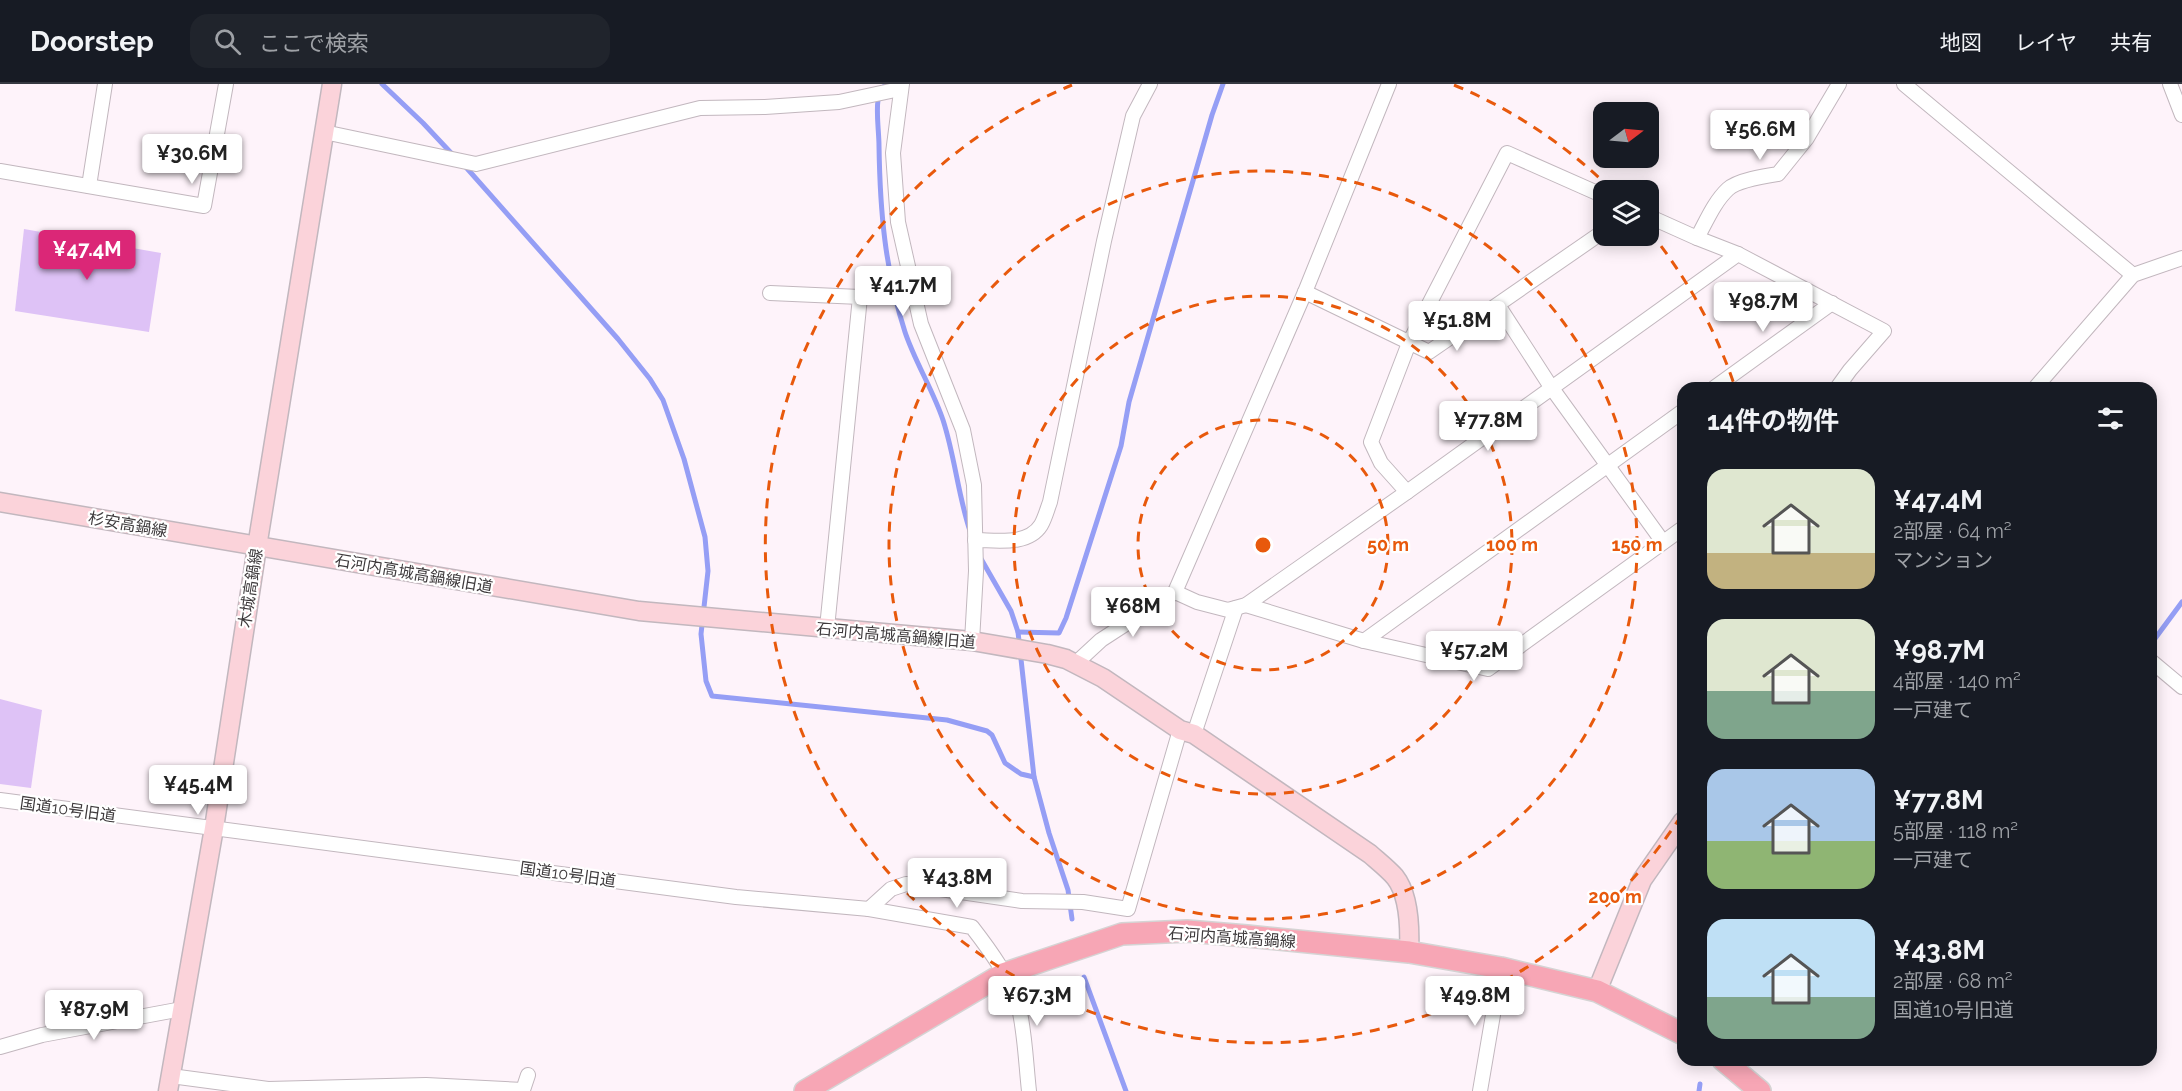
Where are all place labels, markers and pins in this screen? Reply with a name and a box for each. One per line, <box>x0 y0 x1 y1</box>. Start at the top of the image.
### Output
pin: ¥56.6M <box>1711 110 1809 161</box>
pin: ¥30.6M <box>143 134 241 185</box>
pin: ¥47.4M <box>38 230 136 281</box>
pin: ¥41.7M <box>854 266 952 317</box>
pin: ¥98.7M <box>1714 282 1812 333</box>
pin: ¥51.8M <box>1408 301 1506 352</box>
pin: ¥77.8M <box>1439 401 1537 452</box>
centre of rings <box>1253 535 1273 555</box>
pin: ¥68M <box>1097 587 1169 638</box>
pin: ¥57.2M <box>1425 631 1523 682</box>
pin: ¥45.4M <box>149 765 247 816</box>
pin: ¥43.8M <box>908 858 1006 909</box>
pin: ¥67.3M <box>988 976 1086 1027</box>
pin: ¥49.8M <box>1426 976 1524 1027</box>
pin: ¥87.9M <box>45 990 143 1041</box>

